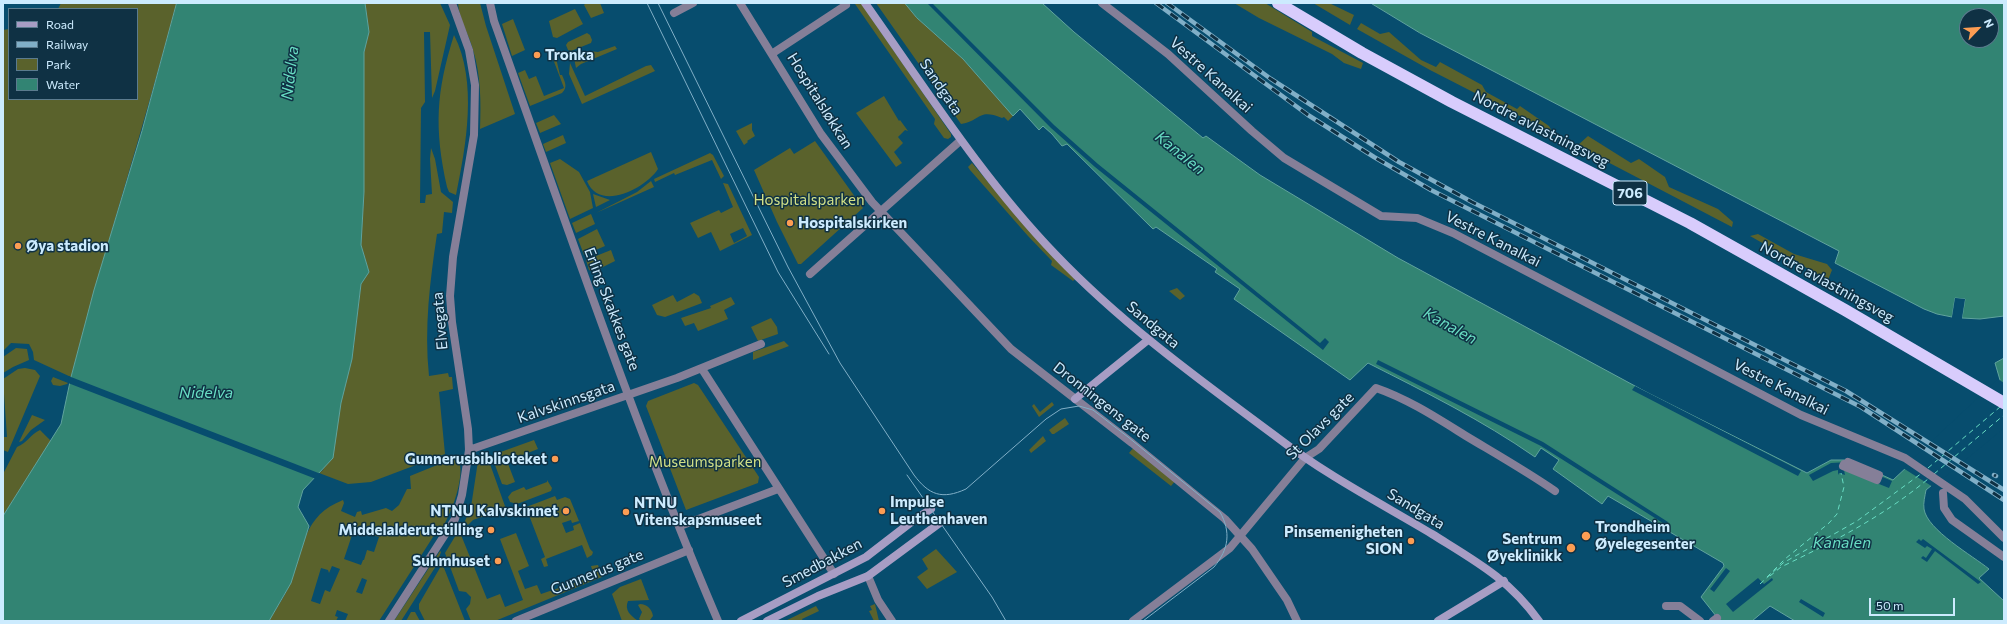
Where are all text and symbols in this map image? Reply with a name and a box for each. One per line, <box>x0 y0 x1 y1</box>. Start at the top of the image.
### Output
legend <box>8 8 138 100</box>
north arrow <box>1959 8 1999 48</box>
text: Road <box>46 17 74 31</box>
text: N <box>1982 17 1997 30</box>
street label: Vestre Kanalkai <box>1166 33 1256 117</box>
text: Railway <box>46 37 88 51</box>
water label: Nidelva <box>277 45 303 101</box>
place label: Tronka <box>545 46 594 64</box>
marker: Tronka <box>532 50 542 60</box>
street label: Hospitalsløkkan <box>783 50 857 152</box>
street label: Sandgata <box>916 56 966 118</box>
text: Park <box>46 57 71 71</box>
text: Water <box>46 77 80 91</box>
street label: Nordre avlastningsveg <box>1470 87 1612 171</box>
water label: Kanalen <box>1151 127 1209 179</box>
road number: 706 <box>1613 181 1647 205</box>
park label: Hospitalsparken <box>753 191 865 209</box>
street label: Vestre Kanalkai <box>1442 207 1544 271</box>
place label: Hospitalskirken <box>798 214 907 232</box>
marker: Hospitalskirken <box>785 218 795 228</box>
place label: Øya stadion <box>26 237 109 255</box>
street label: Nordre avlastningsveg <box>1757 238 1897 326</box>
marker: Øya stadion <box>13 241 23 251</box>
street label: Erling Skakkes gate <box>580 245 644 373</box>
street label: Elvegata <box>429 291 451 351</box>
street label: Sandgata <box>1123 298 1183 352</box>
water label: Kanalen <box>1420 303 1480 349</box>
street label: Vestre Kanalkai <box>1730 355 1832 419</box>
street label: Dronningens gate <box>1049 358 1155 446</box>
street label: Kalvskinnsgata <box>515 377 617 427</box>
water label: Nidelva <box>179 383 233 403</box>
street label: St Olavs gate <box>1282 388 1358 464</box>
place label: Gunnerusbiblioteket <box>405 450 547 468</box>
park label: Museumsparken <box>649 453 761 471</box>
marker: Gunnerusbiblioteket <box>550 454 560 464</box>
street label: Sandgata <box>1384 485 1448 533</box>
place label: Impulse Leuthenhaven <box>890 493 988 528</box>
place label: NTNU Vitenskapsmuseet <box>634 494 762 529</box>
place label: NTNU Kalvskinnet <box>430 502 558 520</box>
marker: NTNU Kalvskinnet <box>561 506 571 516</box>
marker: Impulse Leuthenhaven <box>877 506 887 516</box>
marker: NTNU Vitenskapsmuseet <box>621 507 631 517</box>
place label: Trondheim Øyelegesenter <box>1595 518 1695 553</box>
place label: Middelalderutstilling <box>338 521 483 539</box>
place label: Pinsemenigheten SION <box>1284 523 1403 558</box>
marker: Middelalderutstilling <box>486 525 496 535</box>
place label: Sentrum Øyeklinikk <box>1487 530 1562 565</box>
marker: Trondheim Øyelegesenter <box>1580 530 1592 542</box>
water label: Kanalen <box>1813 533 1871 553</box>
street label: Smedbakken <box>779 534 865 592</box>
marker: Pinsemenigheten SION <box>1406 536 1416 546</box>
marker: Sentrum Øyeklinikk <box>1565 542 1577 554</box>
street label: Gunnerus gate <box>548 545 646 599</box>
place label: Suhmhuset <box>412 552 490 570</box>
marker: Suhmhuset <box>493 556 503 566</box>
scale bar <box>1871 590 1957 616</box>
text: 50 m <box>1876 598 1904 612</box>

